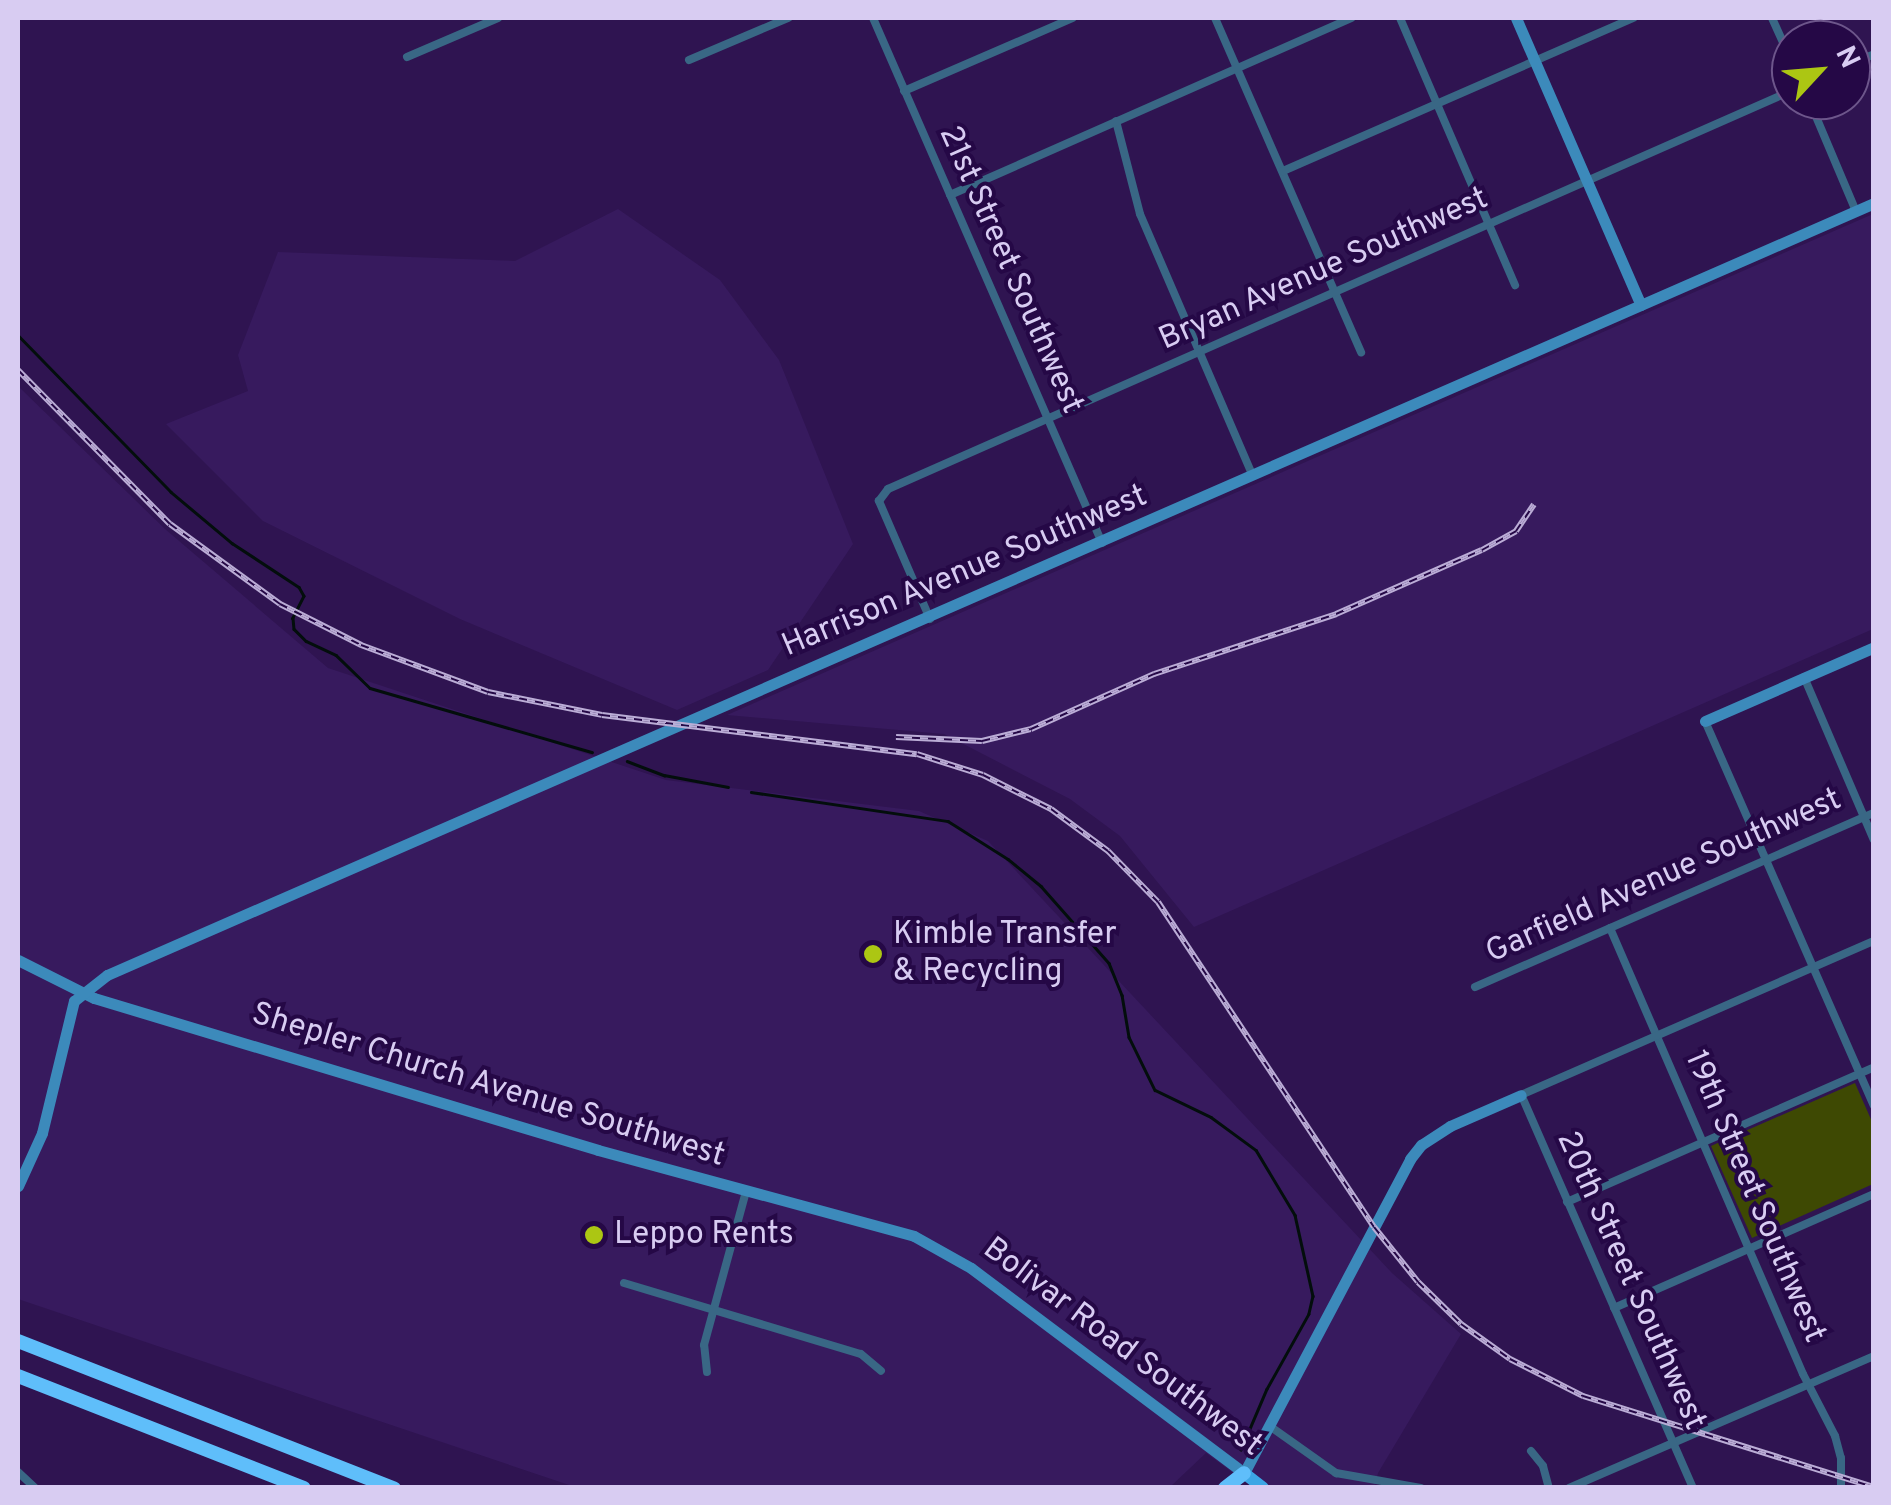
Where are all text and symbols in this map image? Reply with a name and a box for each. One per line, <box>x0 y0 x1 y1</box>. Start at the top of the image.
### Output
north arrow <box>1771 20 1871 120</box>
text: N <box>1826 41 1867 75</box>
street label: 21st Street Southwest <box>929 120 1091 420</box>
street label: Bryan Avenue Southwest <box>1153 180 1495 360</box>
street label: Harrison Avenue Southwest <box>776 477 1154 667</box>
street label: Garfield Avenue Southwest <box>1480 781 1848 973</box>
place label: Kimble Transfer & Recycling <box>893 917 1118 992</box>
marker: Kimble Transfer & Recycling <box>862 943 884 965</box>
street label: Shepler Church Avenue Southwest <box>246 995 730 1177</box>
street label: 19th Street Southwest <box>1675 1045 1833 1349</box>
street label: 20th Street Southwest <box>1547 1126 1713 1436</box>
place label: Leppo Rents <box>614 1216 794 1254</box>
marker: Leppo Rents <box>583 1224 605 1246</box>
street label: Bolivar Road Southwest <box>975 1230 1269 1466</box>

